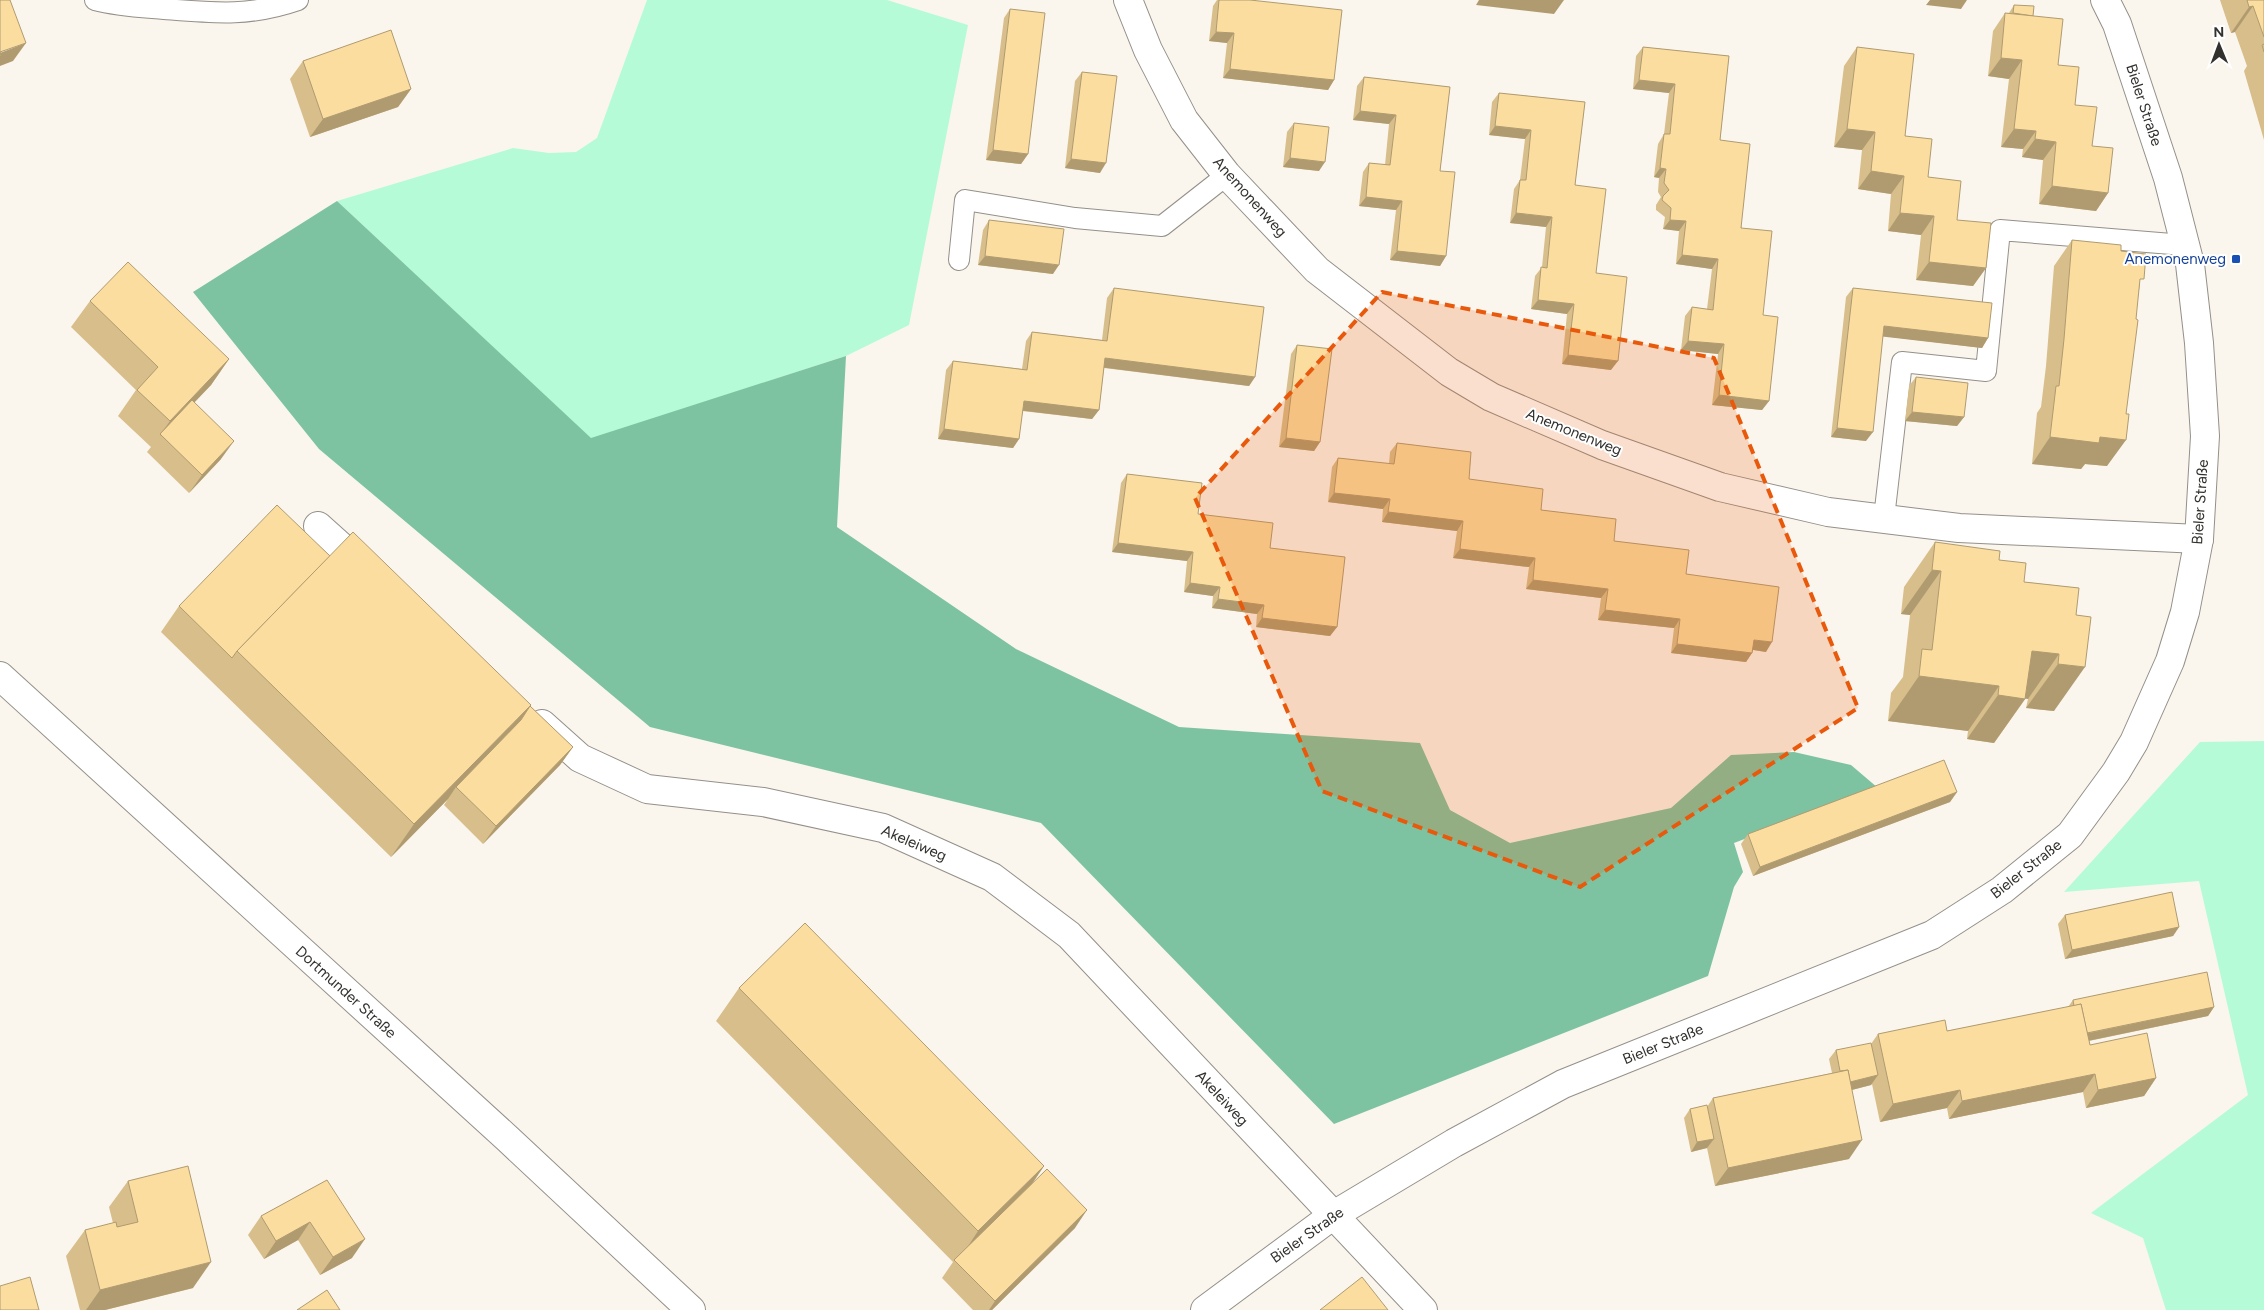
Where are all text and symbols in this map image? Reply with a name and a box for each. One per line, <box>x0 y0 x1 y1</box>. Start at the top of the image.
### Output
north arrow <box>2194 20 2244 70</box>
text: N <box>2213 24 2224 41</box>
street label: Bieler Straße <box>2122 62 2166 148</box>
street label: Anemonenweg <box>1209 153 1291 241</box>
place label: Anemonenweg <box>2124 250 2226 268</box>
marker: Anemonenweg <box>2230 253 2242 265</box>
street label: Anemonenweg <box>1524 405 1624 459</box>
street label: Bieler Straße <box>2188 459 2212 545</box>
street label: Akeleiweg <box>879 821 949 865</box>
street label: Bieler Straße <box>1987 836 2065 902</box>
street label: Dortmunder Straße <box>292 942 400 1042</box>
street label: Bieler Straße <box>1620 1020 1706 1068</box>
street label: Akeleiweg <box>1192 1067 1252 1129</box>
street label: Bieler Straße <box>1267 1203 1347 1267</box>

